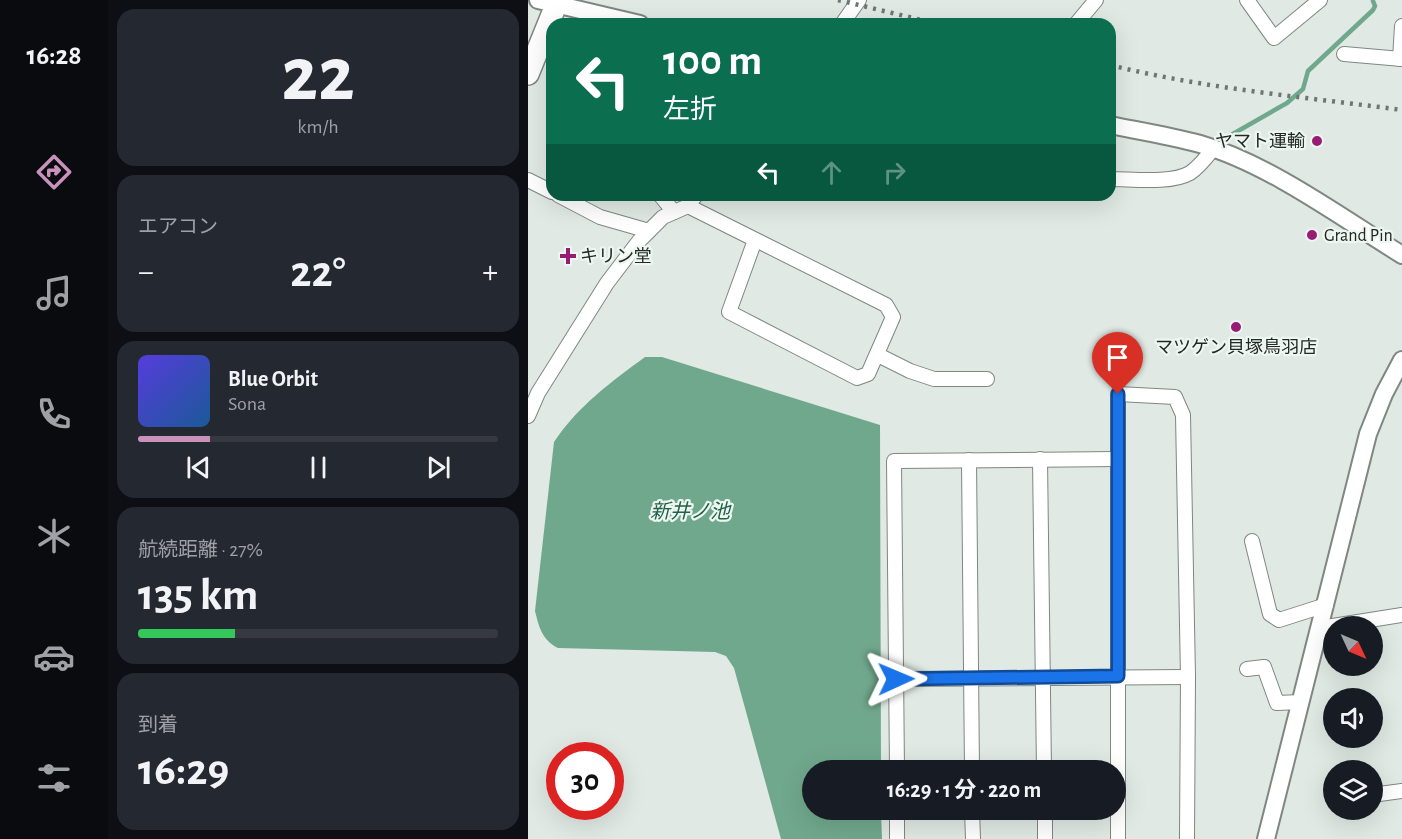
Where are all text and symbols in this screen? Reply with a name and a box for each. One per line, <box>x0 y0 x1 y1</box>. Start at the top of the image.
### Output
text: 22 <box>281 37 355 115</box>
text: 100 m <box>663 40 762 82</box>
text: 16:28 <box>27 42 81 69</box>
icon: left <box>564 42 642 120</box>
text: 左折 <box>663 96 717 123</box>
text: km/h <box>297 117 339 137</box>
place label: ヤマト運輸 <box>1215 131 1305 151</box>
marker: ヤマト運輸 <box>1310 134 1324 148</box>
icon: directions <box>33 151 75 193</box>
icon: left <box>752 156 785 189</box>
icon: ahead <box>815 156 848 189</box>
icon: right <box>878 156 911 189</box>
text: エアコン <box>138 217 218 237</box>
place label: Grand Pin <box>1324 227 1393 245</box>
marker: Grand Pin <box>1305 228 1319 242</box>
place label: キリン堂 <box>580 247 652 266</box>
marker: キリン堂 <box>561 249 575 263</box>
text: 22° <box>290 250 346 295</box>
text: − <box>138 256 154 289</box>
text: + <box>482 256 498 289</box>
icon: music <box>33 272 75 314</box>
marker: マツゲン貝塚鳥羽店 <box>1229 320 1243 334</box>
pin <box>1092 332 1143 394</box>
place label: マツゲン貝塚鳥羽店 <box>1155 337 1317 357</box>
icon: arrive <box>1101 341 1134 374</box>
text: Blue Orbit <box>228 368 318 390</box>
icon: phone <box>33 393 75 435</box>
text: Sona <box>228 394 266 414</box>
icon: previous <box>182 451 215 484</box>
icon: pause <box>302 451 335 484</box>
icon: next <box>422 451 455 484</box>
water label: 新井ノ池 <box>650 501 732 522</box>
icon: climate <box>33 515 75 557</box>
text: 航続距離 · 27% <box>138 540 263 560</box>
text: 135 km <box>138 573 258 618</box>
north arrow <box>1323 616 1383 676</box>
map controls <box>1323 616 1383 820</box>
icon: car <box>33 636 75 678</box>
position arrow <box>864 647 928 711</box>
button: sound <box>1323 688 1383 748</box>
text: 到着 <box>138 715 178 735</box>
speed limit sign: 30 <box>546 742 624 820</box>
text: 16:29 <box>138 748 229 793</box>
icon: filters <box>33 757 75 799</box>
button: layers <box>1323 760 1383 820</box>
text: 16:29 · 1 分 · 220 m <box>887 779 1041 801</box>

